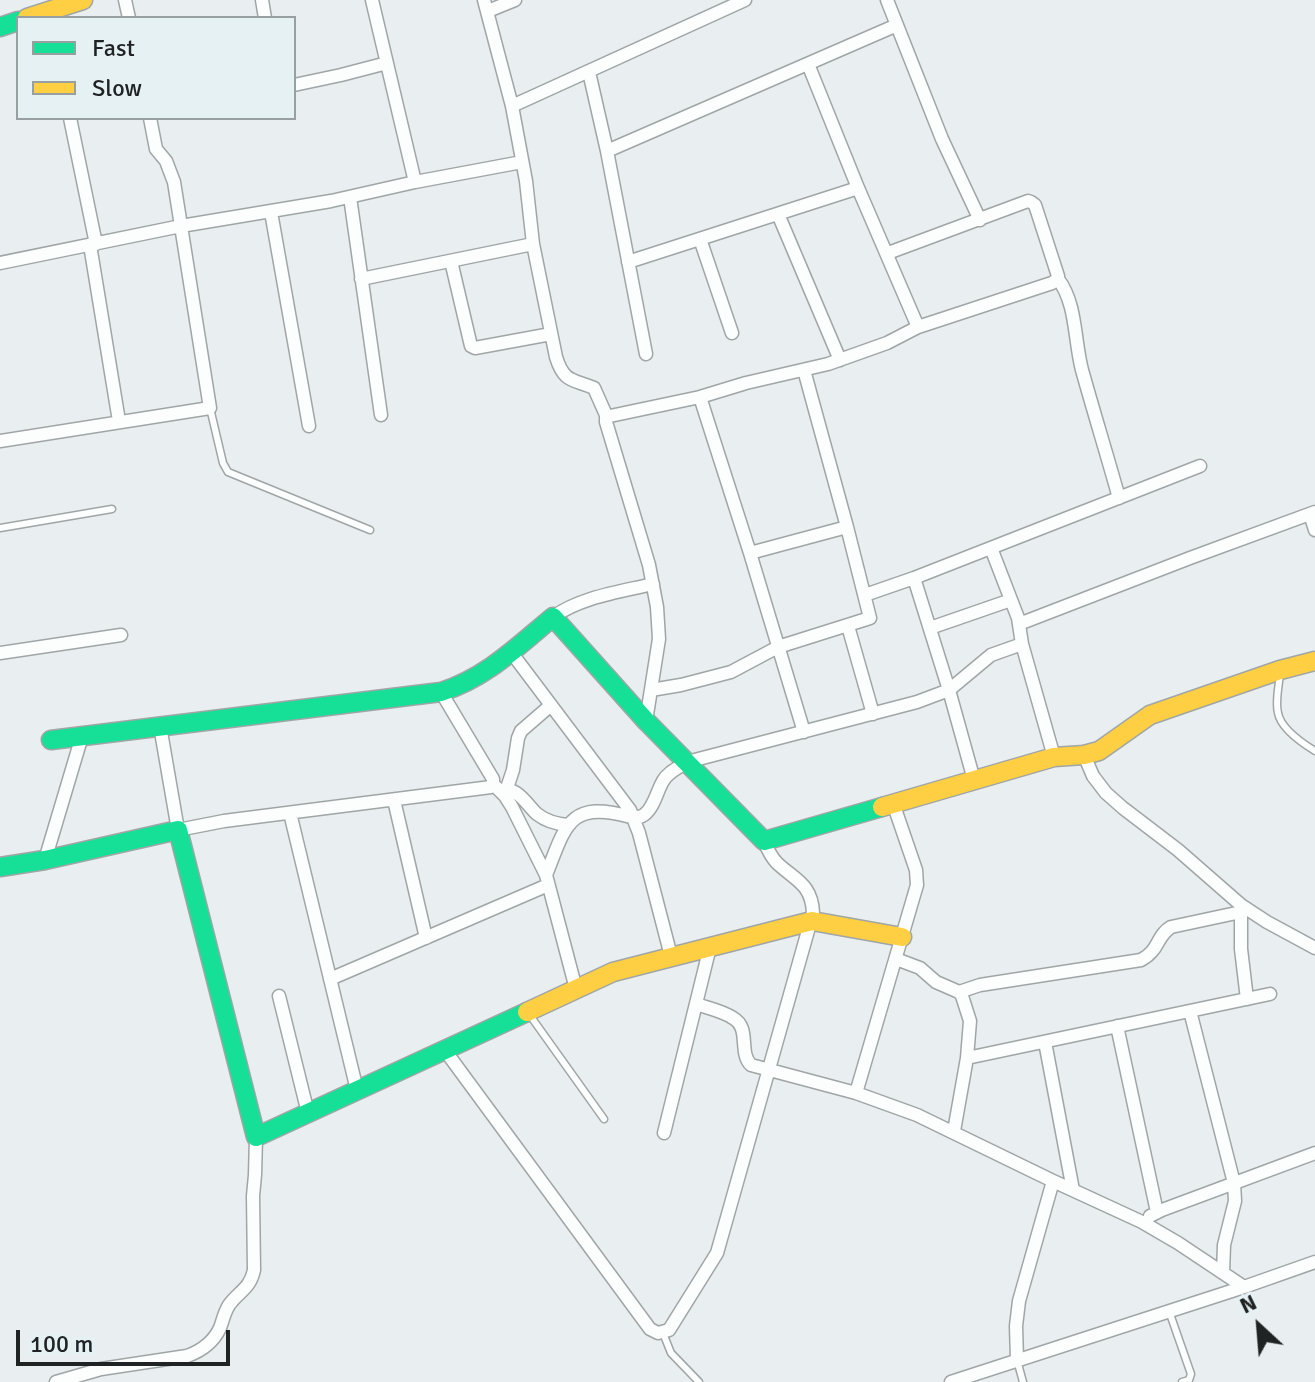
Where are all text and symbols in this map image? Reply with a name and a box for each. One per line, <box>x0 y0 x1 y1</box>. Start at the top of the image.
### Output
legend <box>16 16 296 120</box>
text: Fast <box>92 33 135 63</box>
text: Slow <box>92 73 142 103</box>
north arrow <box>1219 1286 1299 1366</box>
text: N <box>1235 1288 1261 1319</box>
scale bar <box>20 1314 234 1364</box>
text: 100 m <box>30 1329 93 1359</box>

